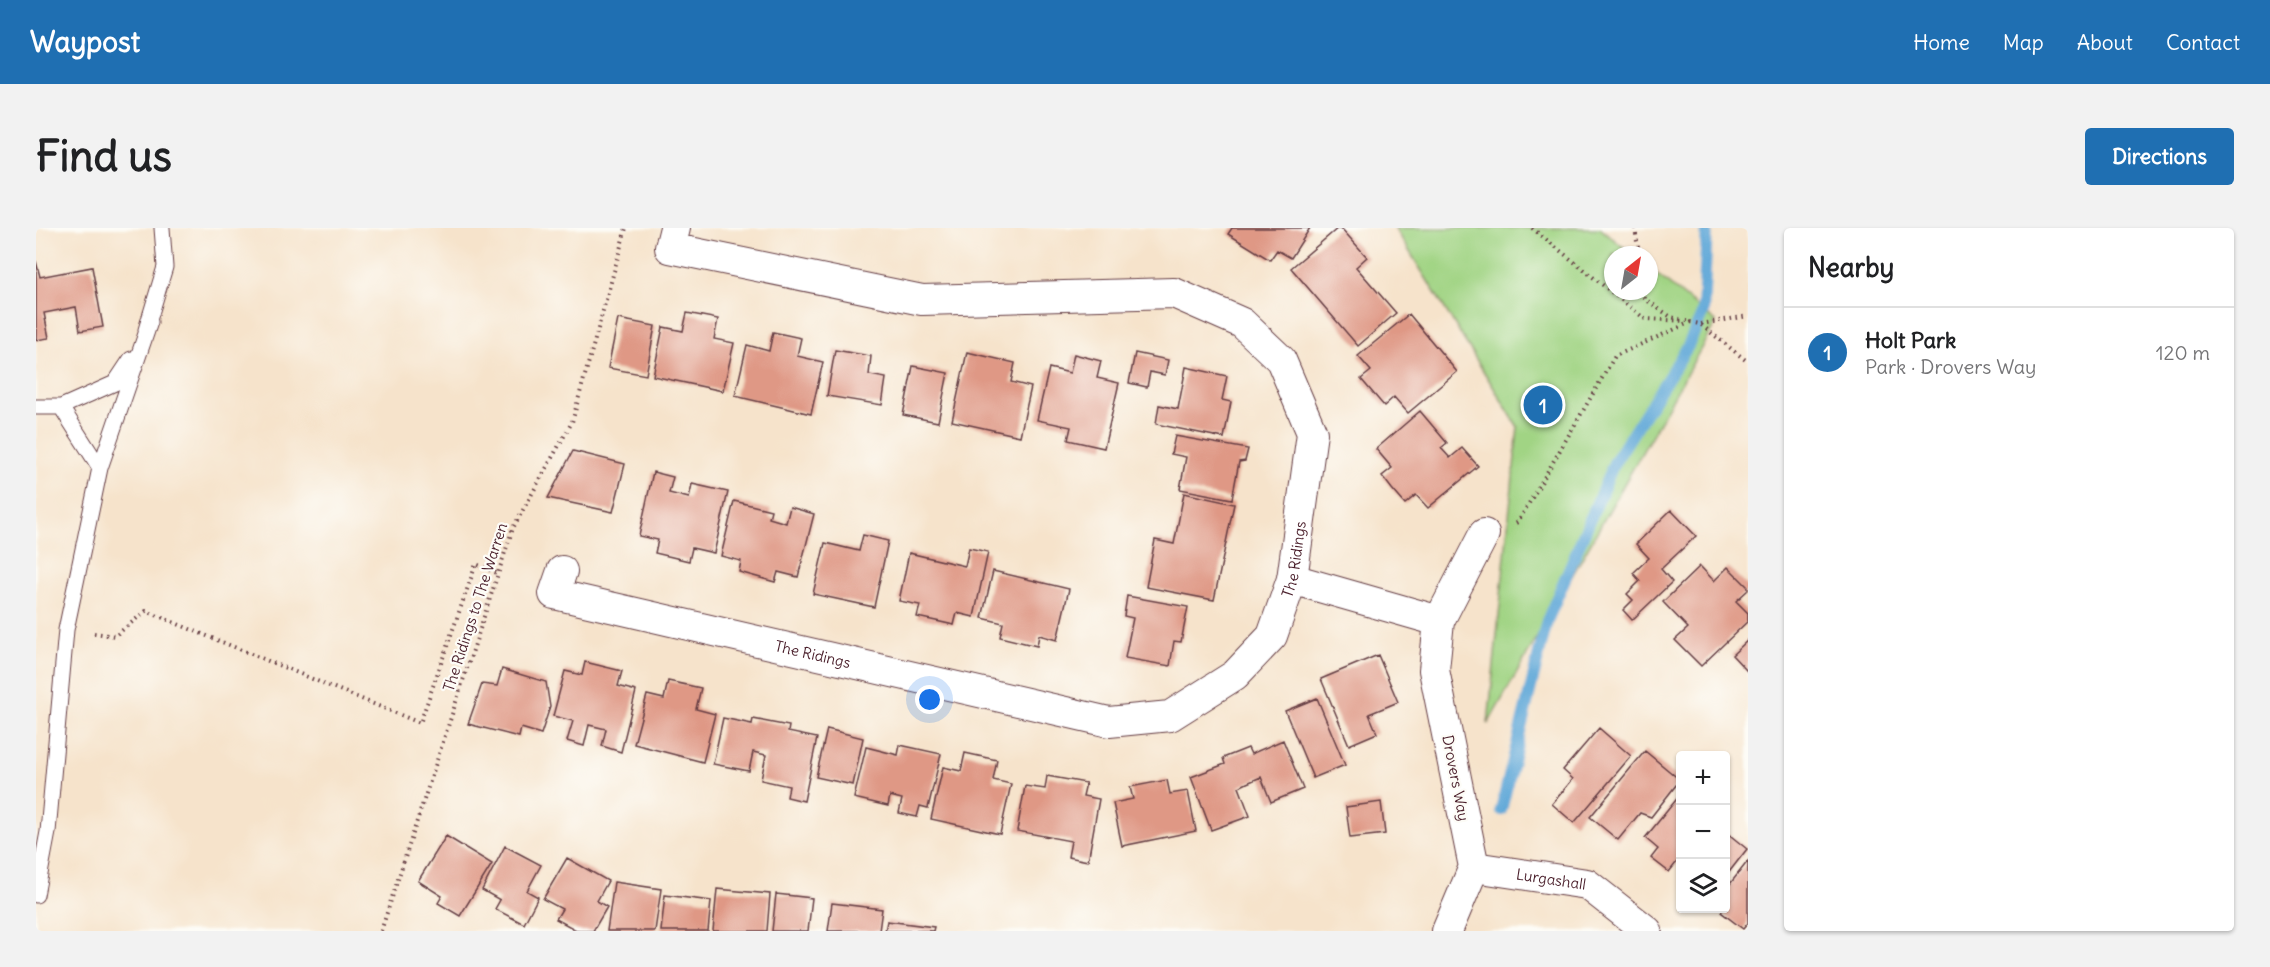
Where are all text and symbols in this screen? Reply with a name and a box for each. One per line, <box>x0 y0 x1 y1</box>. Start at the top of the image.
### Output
text: Waypost <box>30 24 140 60</box>
text: Home <box>1913 29 1970 56</box>
text: Map <box>2003 29 2044 56</box>
text: About <box>2077 29 2133 56</box>
text: Contact <box>2166 29 2240 56</box>
button: Directions <box>2085 128 2234 185</box>
text: Find us <box>36 130 172 182</box>
north arrow <box>1604 246 1658 300</box>
text: Nearby <box>1808 251 1894 284</box>
text: Holt Park <box>1865 326 1956 354</box>
text: 1 <box>1824 340 1831 365</box>
text: 120 m <box>2156 340 2210 365</box>
text: Park · Drovers Way <box>1865 354 2036 379</box>
pin: 1 <box>1524 382 1562 428</box>
street label: The Ridings to The Warren <box>439 520 511 694</box>
street label: The Ridings <box>1277 520 1309 600</box>
street label: The Ridings <box>773 636 853 672</box>
your location <box>915 685 944 714</box>
street label: Drovers Way <box>1438 733 1474 823</box>
map controls <box>1676 751 1730 913</box>
button: + <box>1676 751 1730 805</box>
button: − <box>1676 805 1730 859</box>
button: layers <box>1676 859 1730 913</box>
street label: Lurgashall <box>1515 864 1587 893</box>

